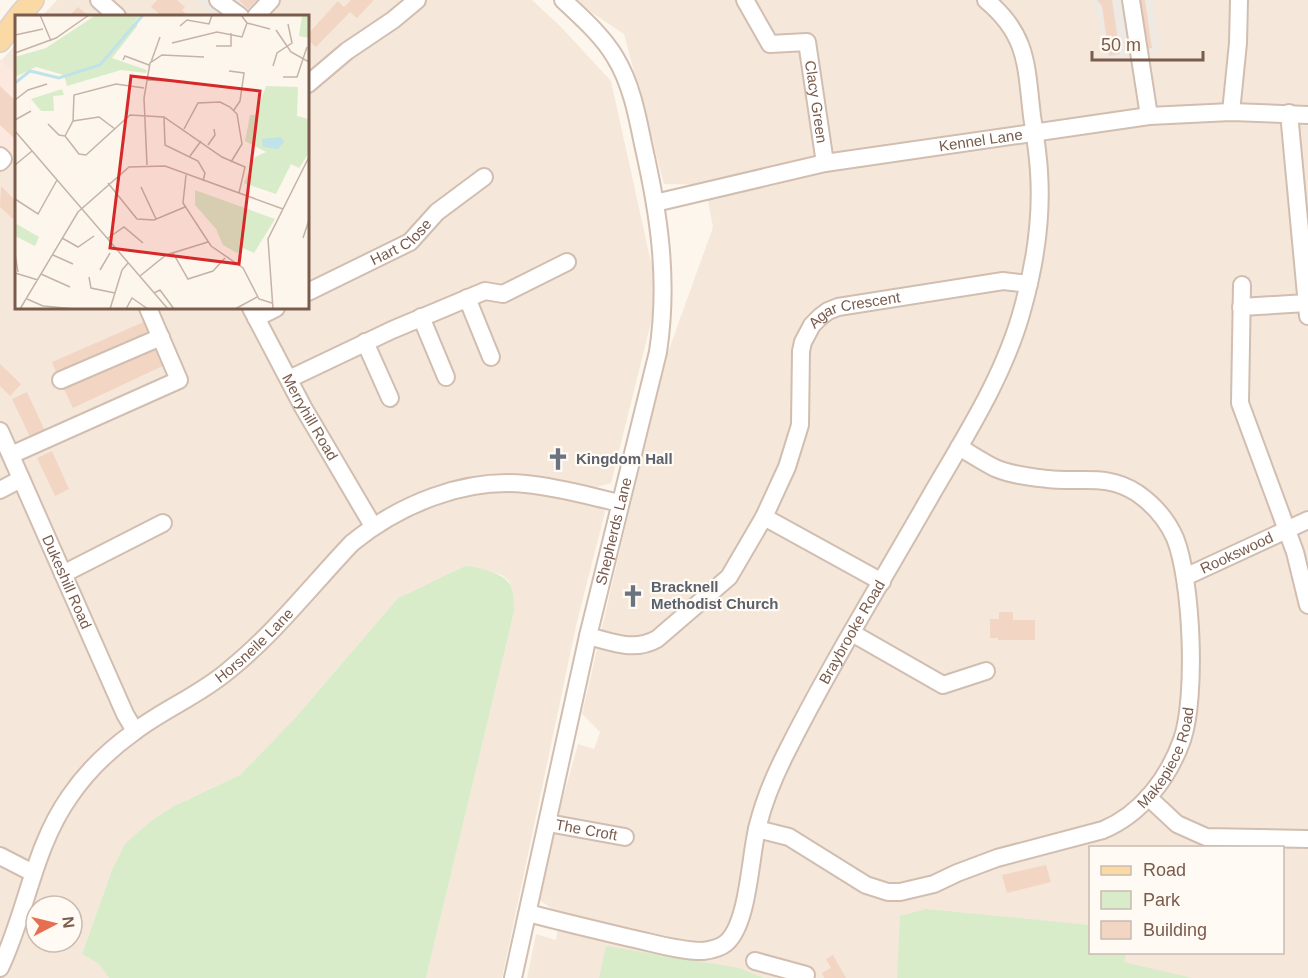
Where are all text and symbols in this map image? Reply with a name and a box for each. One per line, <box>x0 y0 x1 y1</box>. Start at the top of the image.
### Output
inset map <box>15 15 309 309</box>
scale bar <box>1092 24 1203 62</box>
text: 50 m <box>1101 35 1141 55</box>
street label: Clacy Green <box>802 59 831 144</box>
street label: Kennel Lane <box>938 125 1024 154</box>
street label: Hart Close <box>367 215 435 268</box>
street label: Agar Crescent <box>805 288 902 331</box>
street label: Merryhill Road <box>279 371 341 463</box>
church icon: Kingdom Hall <box>545 446 571 472</box>
place label: Kingdom Hall <box>576 450 673 467</box>
street label: Shepherds Lane <box>592 476 635 587</box>
street label: Rookswood <box>1197 528 1276 577</box>
street label: Dukeshill Road <box>39 532 95 631</box>
street label: Braybrooke Road <box>815 577 888 687</box>
place label: Bracknell Methodist Church <box>651 578 779 612</box>
church icon: Bracknell Methodist Church <box>620 583 646 609</box>
street label: Horsneile Lane <box>212 605 297 686</box>
street label: Makepiece Road <box>1133 706 1197 812</box>
street label: The Croft <box>554 816 620 844</box>
legend <box>1089 846 1284 954</box>
text: Road <box>1143 860 1186 880</box>
text: Park <box>1143 890 1181 910</box>
north arrow <box>24 894 84 954</box>
text: N <box>59 915 78 929</box>
text: Building <box>1143 920 1207 940</box>

